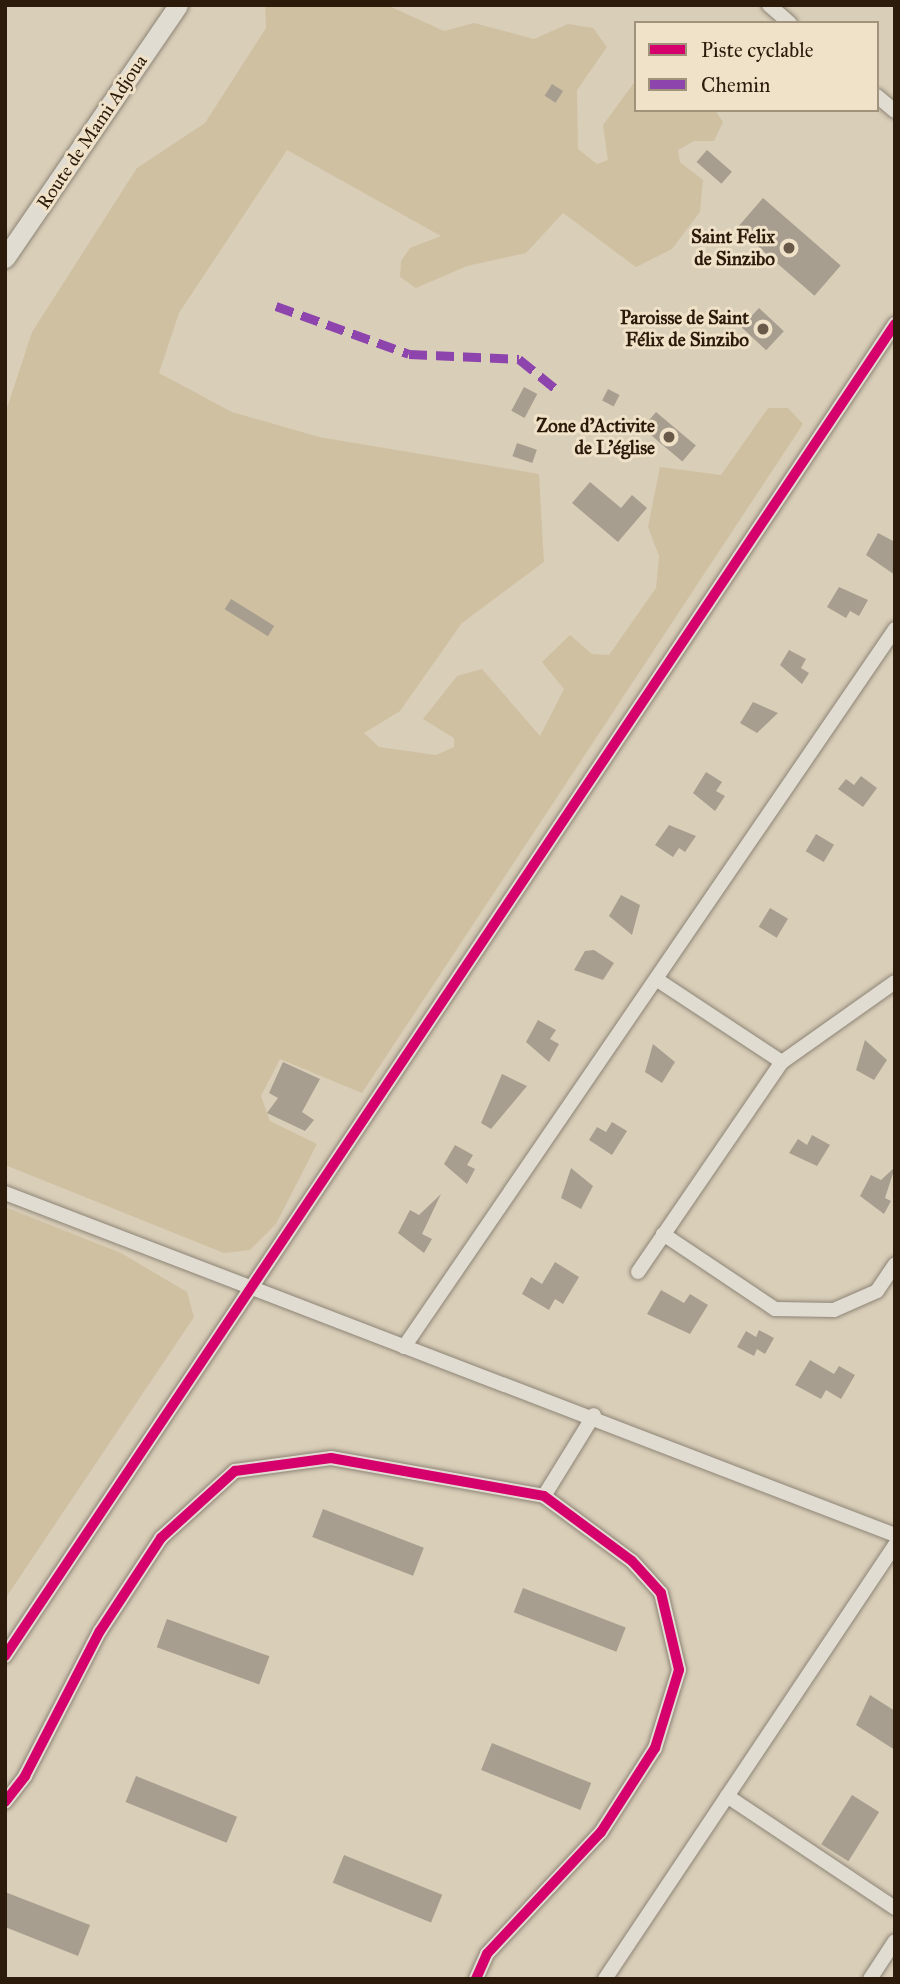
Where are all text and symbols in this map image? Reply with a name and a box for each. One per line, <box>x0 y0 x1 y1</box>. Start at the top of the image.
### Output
legend <box>634 21 879 112</box>
text: Piste cyclable <box>701 37 814 63</box>
street label: Route de Mami Adjoua <box>32 51 152 213</box>
text: Chemin <box>701 72 770 98</box>
place label: Saint Felix de Sinzibo <box>691 226 775 270</box>
marker: Saint Felix de Sinzibo <box>781 240 797 256</box>
place label: Paroisse de Saint Félix de Sinzibo <box>620 307 749 351</box>
marker: Paroisse de Saint Félix de Sinzibo <box>755 321 771 337</box>
place label: Zone d'Activite de L'église <box>536 415 655 459</box>
marker: Zone d'Activite de L'église <box>661 429 677 445</box>

